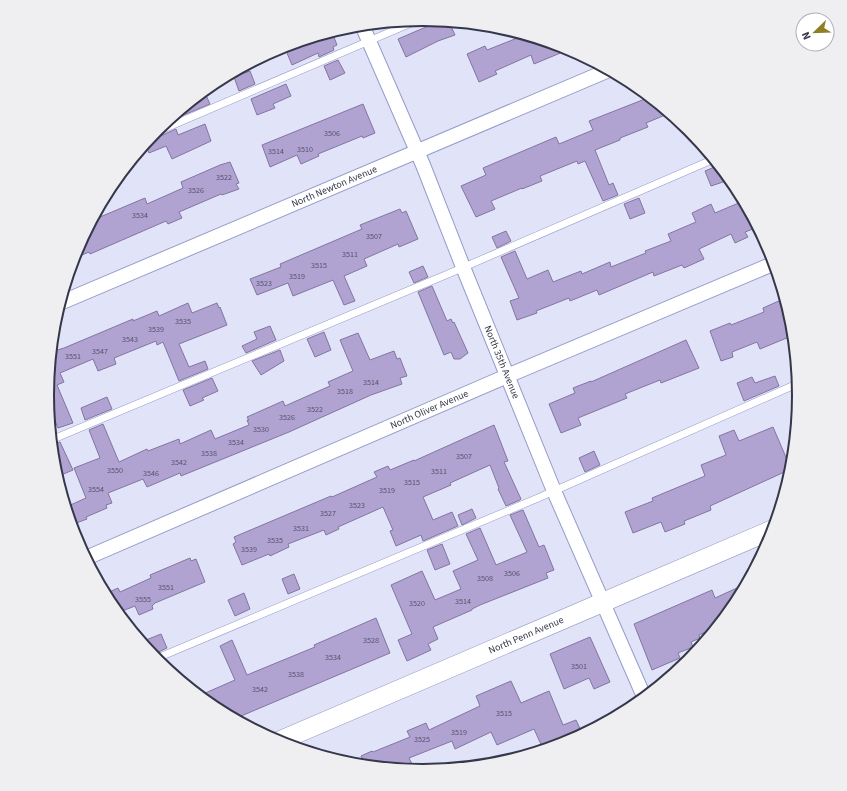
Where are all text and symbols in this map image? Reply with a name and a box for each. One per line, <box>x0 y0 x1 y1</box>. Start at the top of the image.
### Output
north arrow <box>795 12 835 52</box>
text: N <box>798 29 815 42</box>
house number: 3506 <box>324 128 340 139</box>
house number: 3510 <box>297 144 313 155</box>
house number: 3514 <box>268 146 284 157</box>
street label: North Newton Avenue <box>289 162 379 211</box>
house number: 3522 <box>216 172 232 183</box>
house number: 3526 <box>188 185 204 196</box>
house number: 3534 <box>132 210 148 221</box>
house number: 3507 <box>366 231 382 242</box>
house number: 3511 <box>342 249 358 260</box>
house number: 3515 <box>311 260 327 271</box>
house number: 3519 <box>289 271 305 282</box>
house number: 3523 <box>256 278 272 289</box>
house number: 3535 <box>175 316 191 327</box>
street label: North 35th Avenue <box>481 323 523 401</box>
house number: 3539 <box>148 324 164 335</box>
house number: 3543 <box>122 334 138 345</box>
house number: 3547 <box>92 346 108 357</box>
house number: 3551 <box>65 351 81 362</box>
house number: 3514 <box>363 377 379 388</box>
house number: 3518 <box>337 386 353 397</box>
street label: North Oliver Avenue <box>388 387 471 433</box>
house number: 3522 <box>307 404 323 415</box>
house number: 3526 <box>279 412 295 423</box>
house number: 3530 <box>253 424 269 435</box>
house number: 3534 <box>228 437 244 448</box>
house number: 3538 <box>201 448 217 459</box>
house number: 3507 <box>456 451 472 462</box>
house number: 3542 <box>171 457 187 468</box>
house number: 3550 <box>107 465 123 476</box>
house number: 3511 <box>431 466 447 477</box>
house number: 3546 <box>143 468 159 479</box>
house number: 3515 <box>404 477 420 488</box>
house number: 3554 <box>88 484 104 495</box>
house number: 3519 <box>379 485 395 496</box>
house number: 3523 <box>349 500 365 511</box>
house number: 3527 <box>320 508 336 519</box>
house number: 3531 <box>293 523 309 534</box>
house number: 3535 <box>267 535 283 546</box>
house number: 3539 <box>241 544 257 555</box>
house number: 3506 <box>504 568 520 579</box>
house number: 3508 <box>477 573 493 584</box>
house number: 3551 <box>158 582 174 593</box>
house number: 3555 <box>135 594 151 605</box>
house number: 3514 <box>455 596 471 607</box>
house number: 3520 <box>409 598 425 609</box>
street label: North Penn Avenue <box>486 613 566 658</box>
house number: 3528 <box>363 635 379 646</box>
house number: 3534 <box>325 652 341 663</box>
house number: 3501 <box>571 661 587 672</box>
house number: 3538 <box>288 669 304 680</box>
house number: 3542 <box>252 684 268 695</box>
house number: 3515 <box>496 708 512 719</box>
house number: 3519 <box>451 727 467 738</box>
house number: 3525 <box>414 734 430 745</box>

